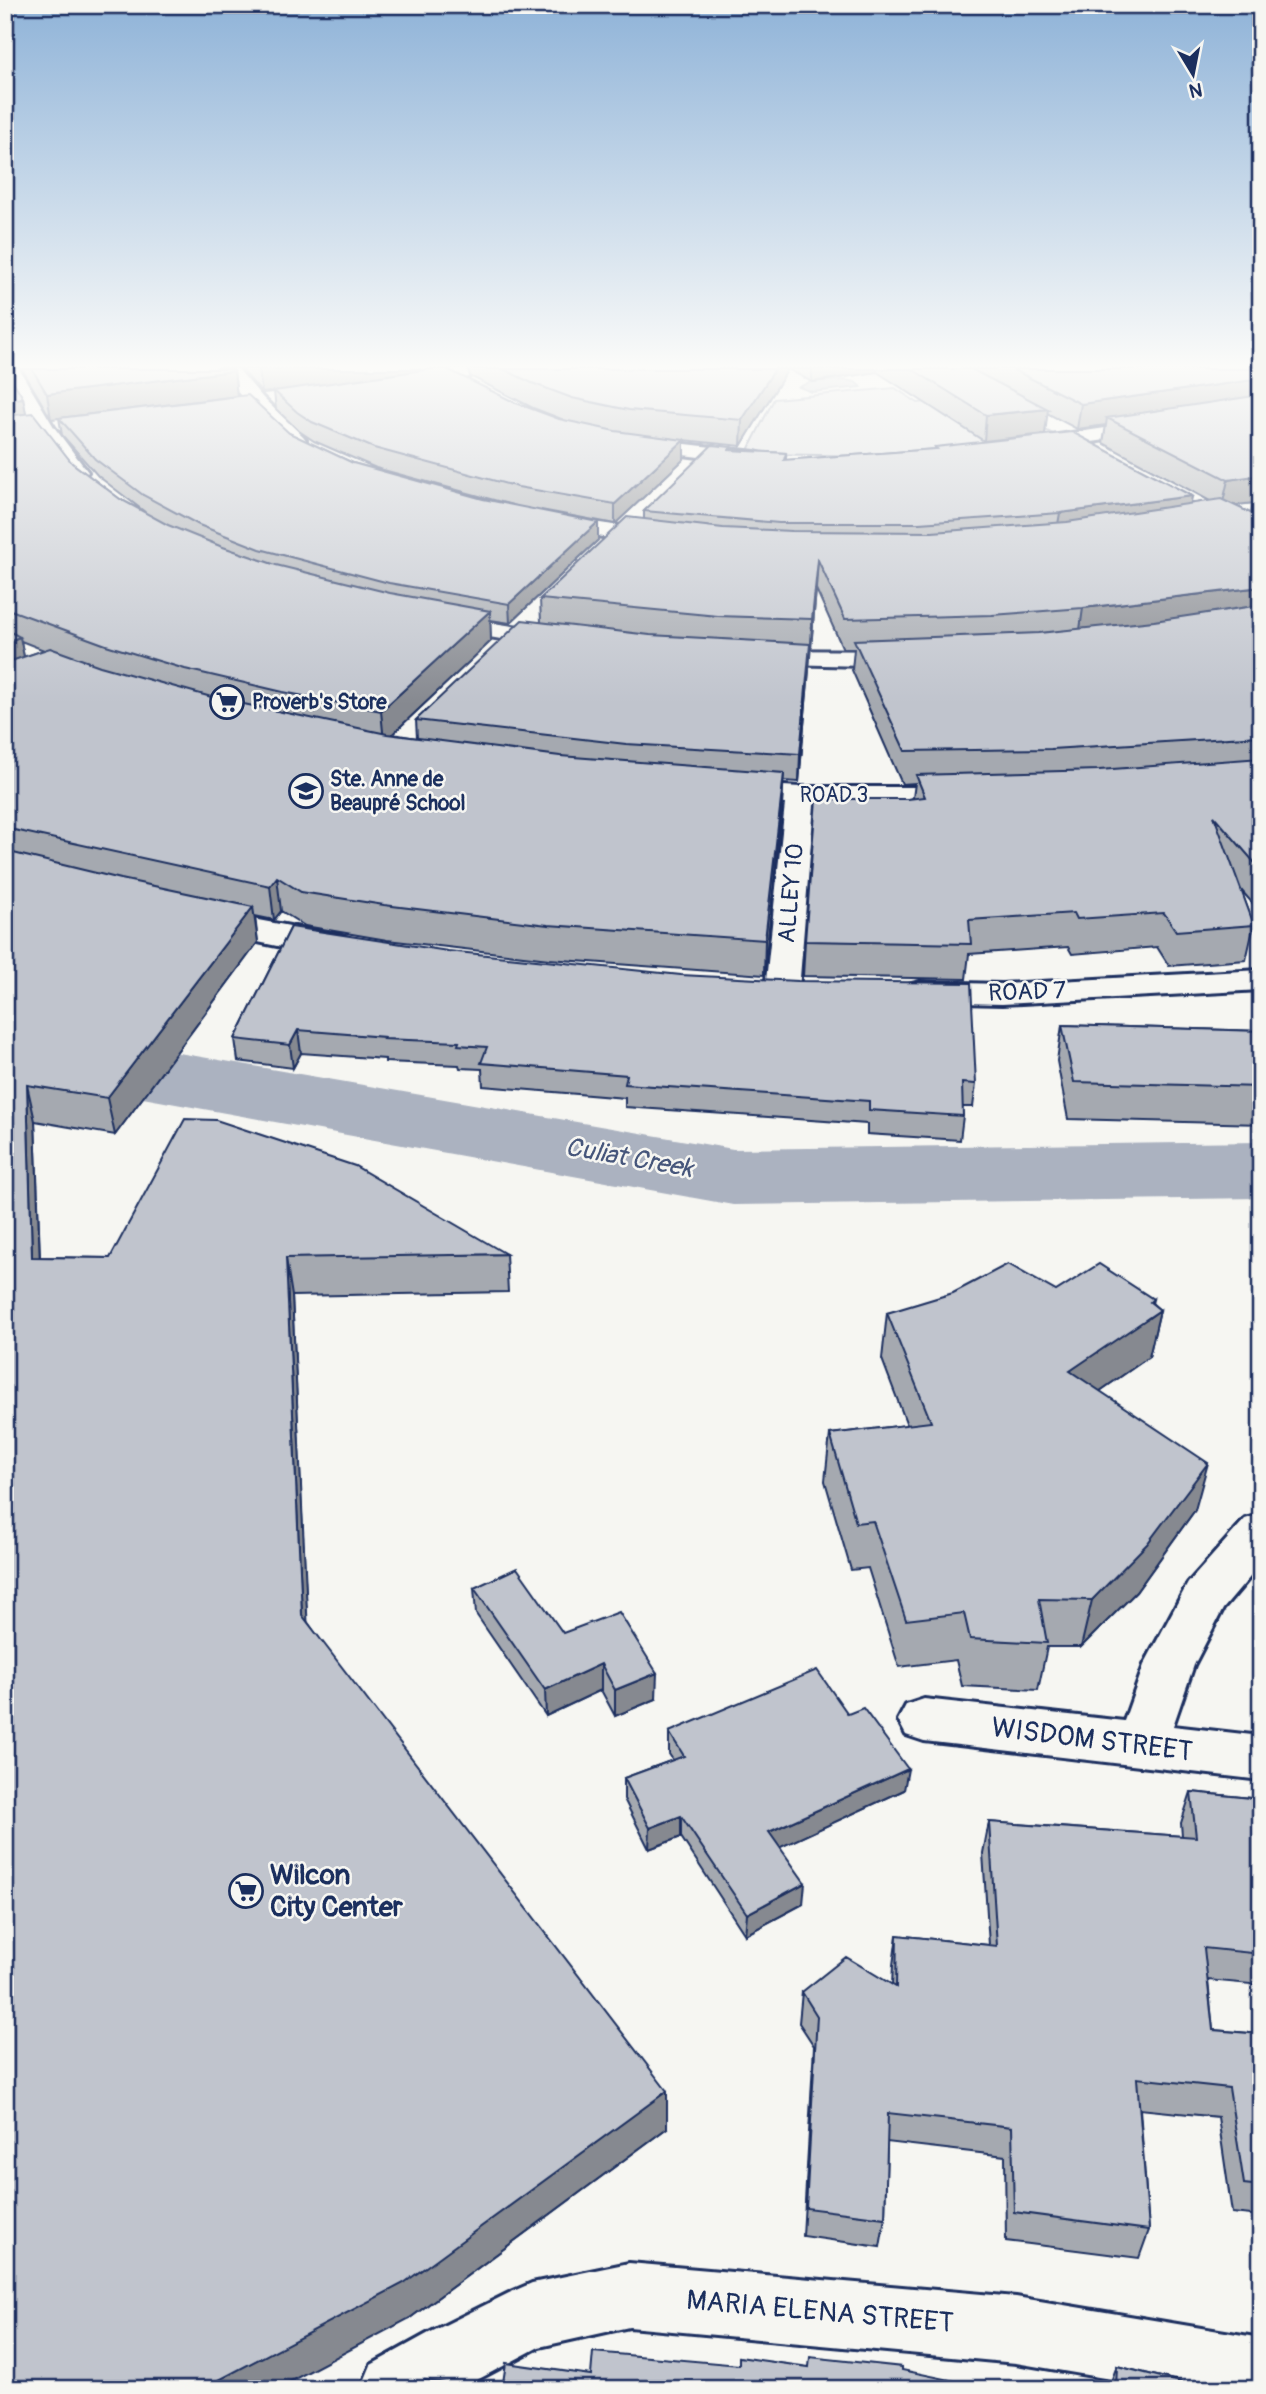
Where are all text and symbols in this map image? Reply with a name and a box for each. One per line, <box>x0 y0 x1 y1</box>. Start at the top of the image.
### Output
north arrow <box>1158 38 1228 108</box>
text: N <box>1187 77 1204 103</box>
supermarket icon: Proverb's Store <box>208 683 246 721</box>
place label: Proverb's Store <box>252 689 387 716</box>
place label: Ste. Anne de Beaupré School <box>330 766 466 817</box>
school or university icon: Ste. Anne de Beaupré School <box>287 772 325 810</box>
street label: ROAD 3 <box>800 782 868 809</box>
street label: ALLEY 10 <box>772 842 810 944</box>
street label: ROAD 7 <box>988 976 1067 1008</box>
water label: Culiat Creek <box>563 1131 697 1185</box>
street label: WISDOM STREET <box>989 1710 1195 1770</box>
place label: Wilcon City Center <box>270 1858 404 1925</box>
supermarket icon: Wilcon City Center <box>227 1872 265 1910</box>
street label: MARIA ELENA STREET <box>685 2283 955 2341</box>

